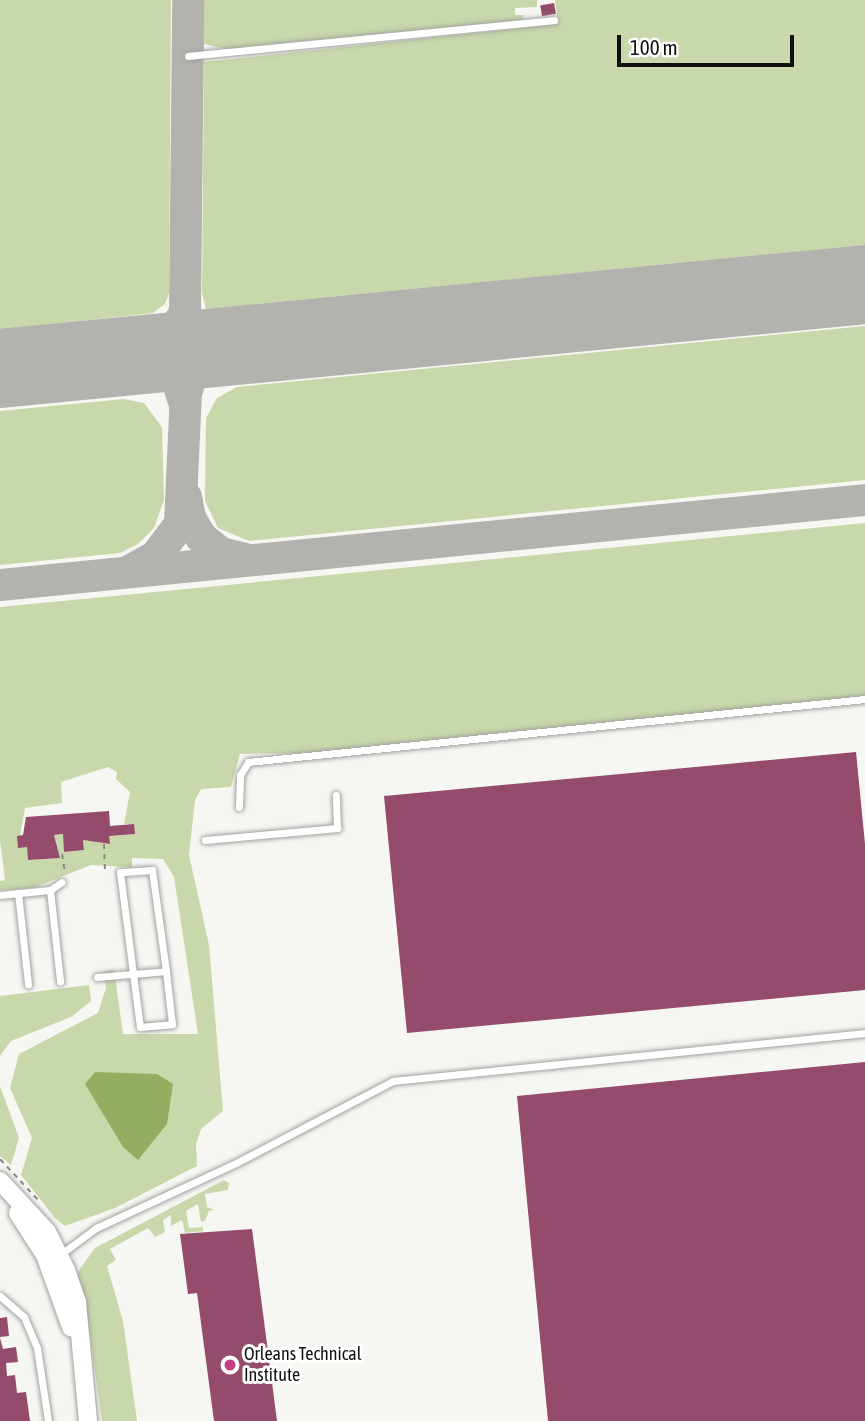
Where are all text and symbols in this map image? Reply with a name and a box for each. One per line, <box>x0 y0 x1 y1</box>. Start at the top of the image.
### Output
scale bar <box>620 21 797 65</box>
text: 100 m <box>630 35 678 59</box>
place label: Orleans Technical Institute <box>244 1344 361 1386</box>
marker: Orleans Technical Institute <box>222 1357 238 1373</box>

